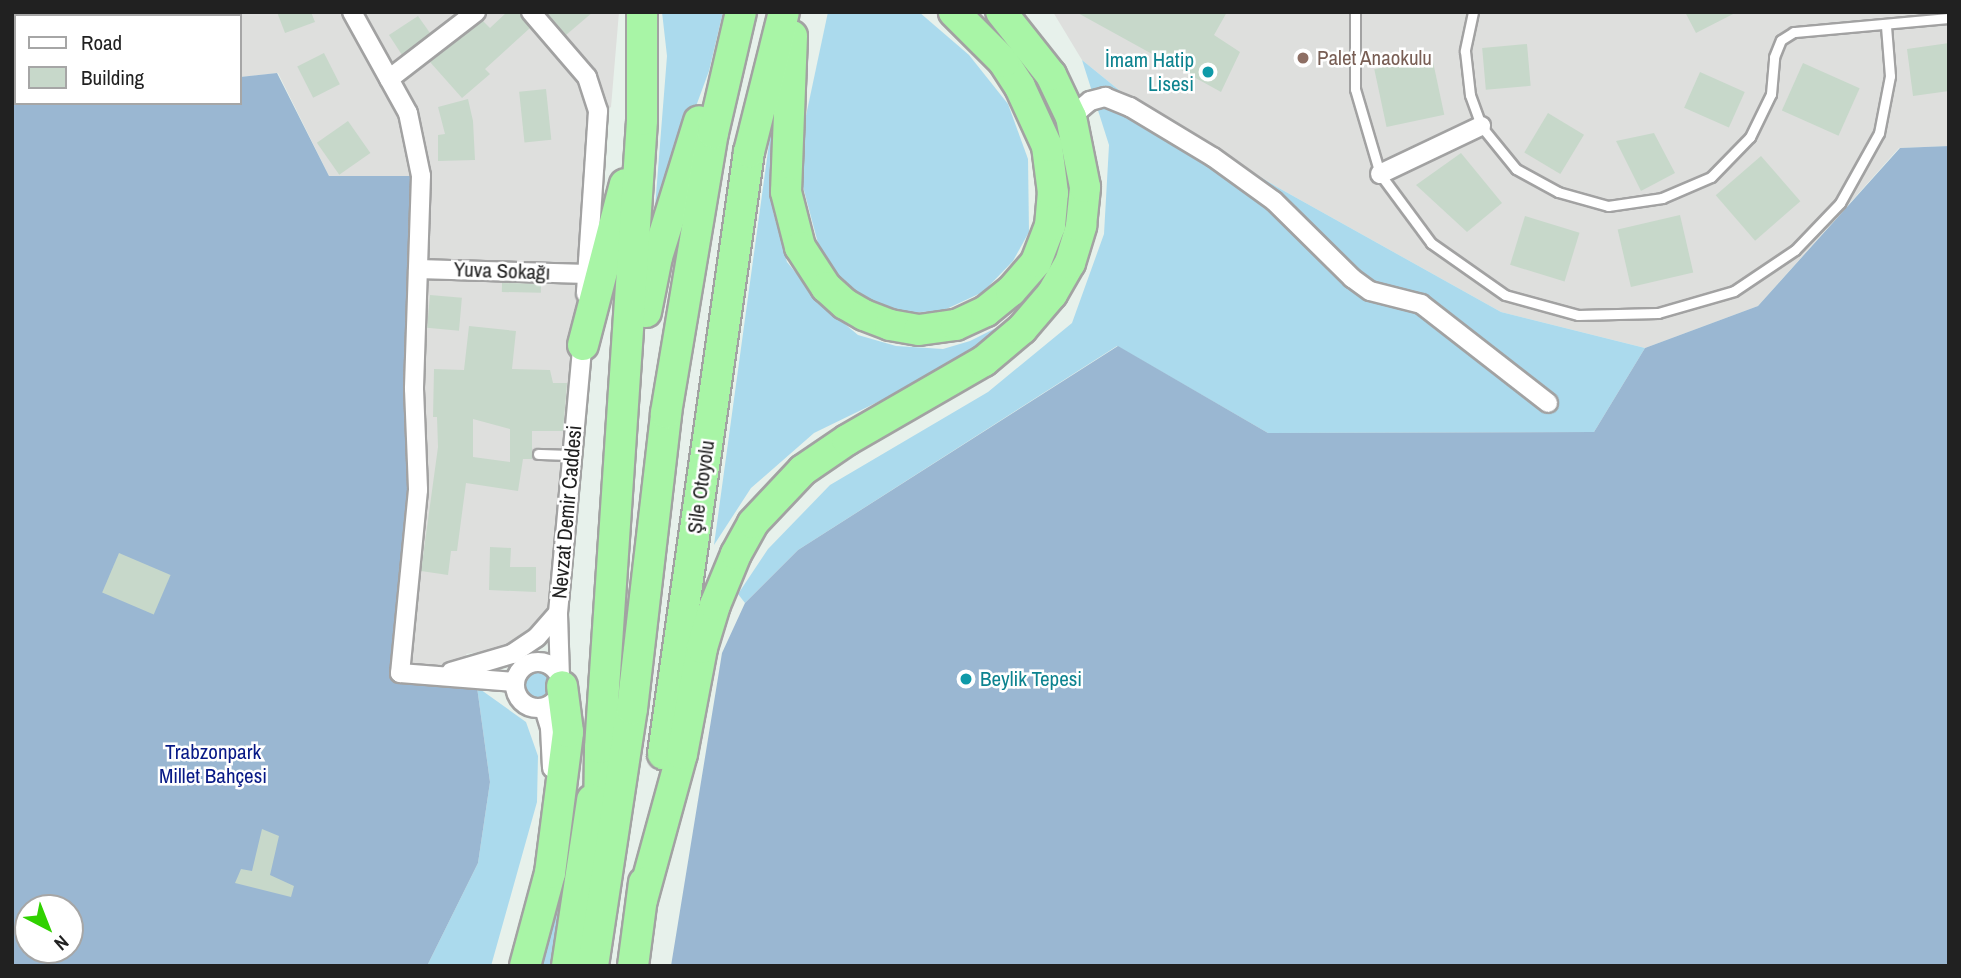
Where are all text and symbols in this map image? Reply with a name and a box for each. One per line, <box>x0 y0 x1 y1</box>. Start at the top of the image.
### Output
legend <box>14 14 242 105</box>
text: Road <box>81 28 122 57</box>
place label: Palet Anaokulu <box>1317 45 1433 71</box>
place label: İmam Hatip Lisesi <box>1105 47 1194 97</box>
marker: Palet Anaokulu <box>1295 50 1311 66</box>
text: Building <box>81 63 144 92</box>
marker: İmam Hatip Lisesi <box>1200 64 1216 80</box>
street label: Yuva Sokağı <box>453 257 551 285</box>
street label: Nevzat Demir Caddesi <box>547 424 587 600</box>
street label: Şile Otoyolu <box>682 439 720 535</box>
place label: Beylik Tepesi <box>980 666 1082 692</box>
marker: Beylik Tepesi <box>958 671 974 687</box>
park label: Trabzonpark Millet Bahçesi <box>159 739 267 789</box>
north arrow <box>14 894 84 964</box>
text: N <box>49 930 75 957</box>

